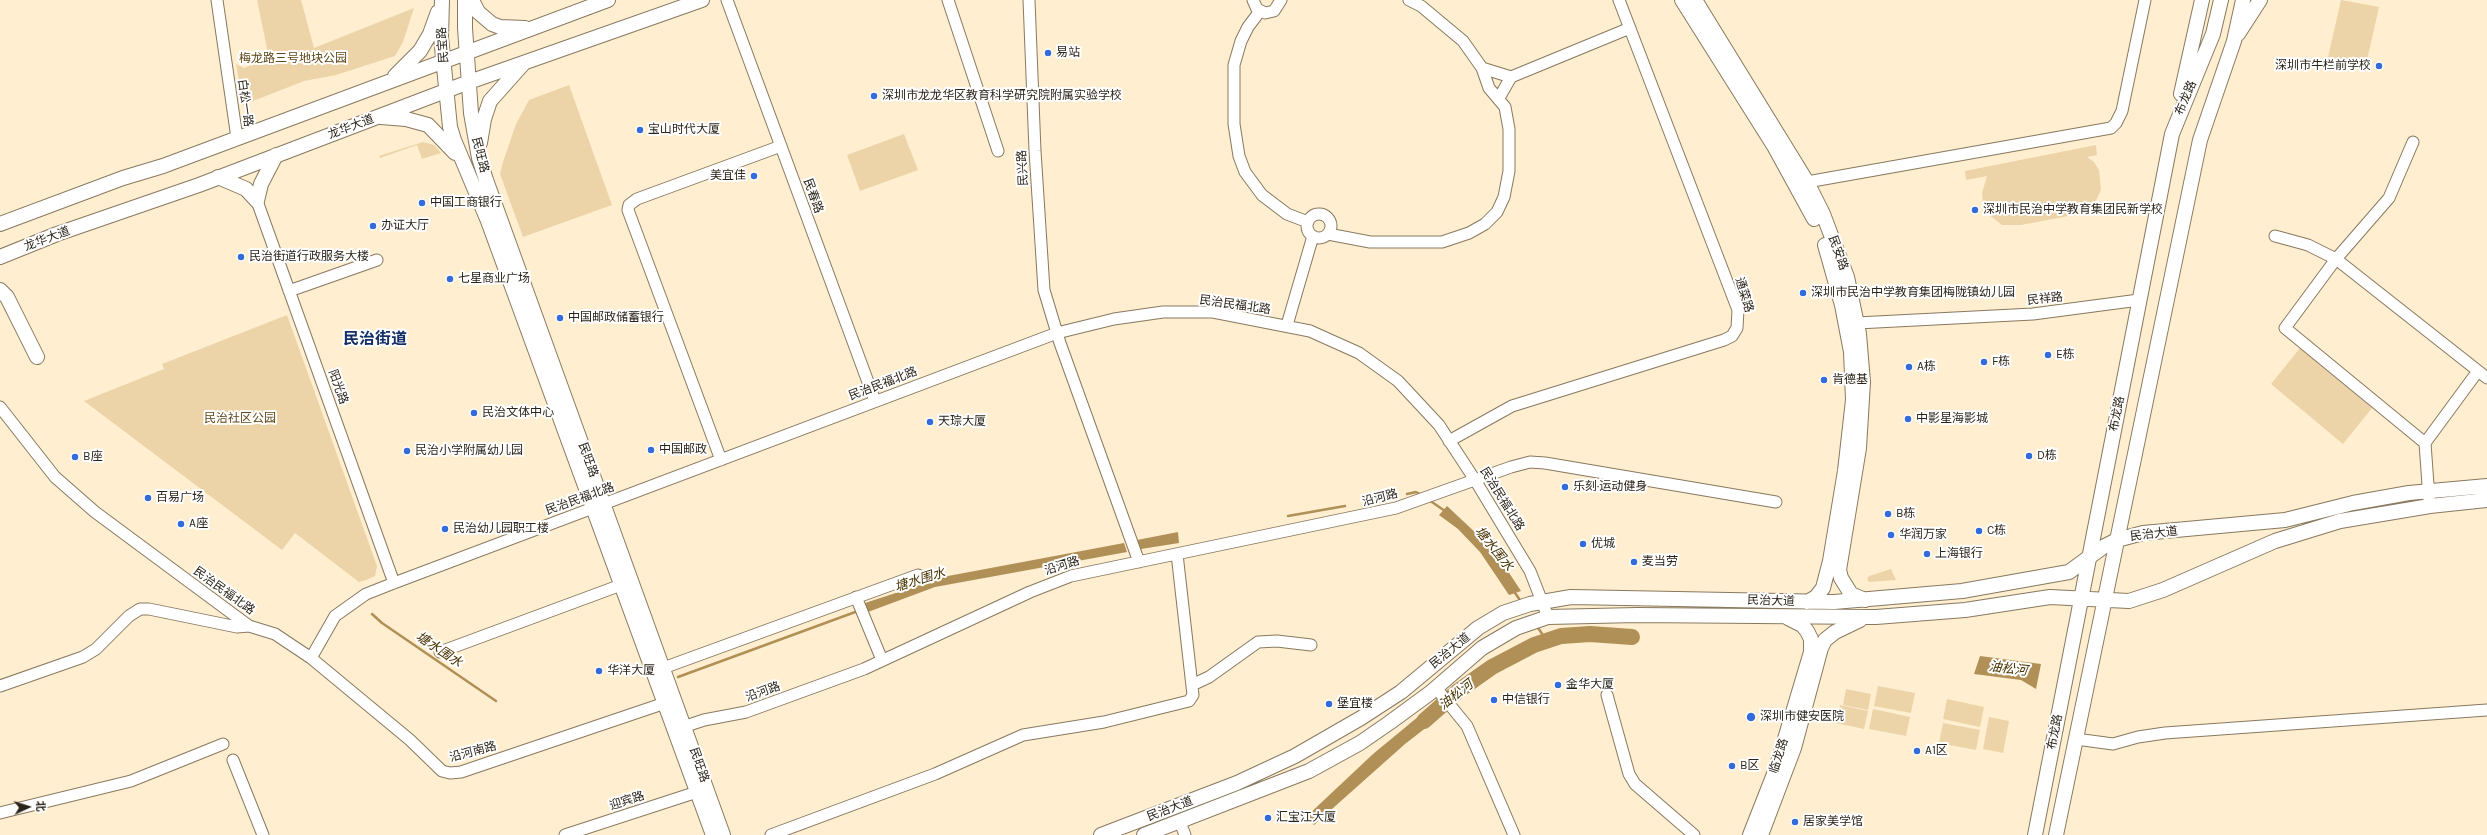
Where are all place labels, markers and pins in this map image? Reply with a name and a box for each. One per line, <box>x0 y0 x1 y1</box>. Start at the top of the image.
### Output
place label: 易站 <box>1056 46 1080 60</box>
marker: 易站 <box>1043 48 1053 58</box>
place label: 深圳市牛栏前学校 <box>2275 59 2371 73</box>
marker: 深圳市牛栏前学校 <box>2374 61 2384 71</box>
place label: 深圳市龙龙华区教育科学研究院附属实验学校 <box>882 89 1122 103</box>
marker: 深圳市龙龙华区教育科学研究院附属实验学校 <box>869 91 879 101</box>
place label: 宝山时代大厦 <box>648 123 720 137</box>
marker: 宝山时代大厦 <box>635 125 645 135</box>
place label: 美宜佳 <box>710 169 746 183</box>
marker: 美宜佳 <box>749 171 759 181</box>
place label: 中国工商银行 <box>430 196 502 210</box>
marker: 中国工商银行 <box>417 198 427 208</box>
place label: 深圳市民治中学教育集团民新学校 <box>1983 203 2163 217</box>
marker: 深圳市民治中学教育集团民新学校 <box>1970 205 1980 215</box>
place label: 办证大厅 <box>381 219 429 233</box>
marker: 办证大厅 <box>368 221 378 231</box>
place label: 民治街道行政服务大楼 <box>249 250 369 264</box>
marker: 民治街道行政服务大楼 <box>236 252 246 262</box>
place label: 七星商业广场 <box>458 272 530 286</box>
marker: 七星商业广场 <box>445 274 455 284</box>
place label: 深圳市民治中学教育集团梅陇镇幼儿园 <box>1811 286 2015 300</box>
marker: 深圳市民治中学教育集团梅陇镇幼儿园 <box>1798 288 1808 298</box>
place label: 中国邮政储蓄银行 <box>568 311 664 325</box>
marker: 中国邮政储蓄银行 <box>555 313 565 323</box>
place label: E栋 <box>2056 348 2075 362</box>
marker: E栋 <box>2043 350 2053 360</box>
place label: F栋 <box>1992 355 2010 369</box>
marker: F栋 <box>1979 357 1989 367</box>
place label: A栋 <box>1917 360 1936 374</box>
marker: A栋 <box>1904 362 1914 372</box>
place label: 肯德基 <box>1832 373 1868 387</box>
marker: 肯德基 <box>1819 375 1829 385</box>
place label: 民治文体中心 <box>482 406 554 420</box>
marker: 民治文体中心 <box>469 408 479 418</box>
place label: 中影星海影城 <box>1916 412 1988 426</box>
marker: 中影星海影城 <box>1903 414 1913 424</box>
place label: 天琮大厦 <box>938 415 986 429</box>
marker: 天琮大厦 <box>925 417 935 427</box>
place label: 中国邮政 <box>659 443 707 457</box>
place label: 民治小学附属幼儿园 <box>415 444 523 458</box>
marker: 中国邮政 <box>646 445 656 455</box>
marker: 民治小学附属幼儿园 <box>402 446 412 456</box>
place label: D栋 <box>2037 449 2057 463</box>
place label: B座 <box>83 450 102 464</box>
marker: D栋 <box>2024 451 2034 461</box>
marker: B座 <box>70 452 80 462</box>
place label: 乐刻·运动健身 <box>1573 480 1647 494</box>
marker: 乐刻·运动健身 <box>1560 482 1570 492</box>
place label: 百易广场 <box>156 491 204 505</box>
marker: 百易广场 <box>143 493 153 503</box>
place label: B栋 <box>1896 507 1915 521</box>
marker: B栋 <box>1883 509 1893 519</box>
place label: A座 <box>189 517 208 531</box>
marker: A座 <box>176 519 186 529</box>
place label: 民治幼儿园职工楼 <box>453 522 549 536</box>
marker: 民治幼儿园职工楼 <box>440 524 450 534</box>
place label: C栋 <box>1987 524 2006 538</box>
marker: C栋 <box>1974 526 1984 536</box>
place label: 华润万家 <box>1899 528 1947 542</box>
marker: 华润万家 <box>1886 530 1896 540</box>
place label: 优城 <box>1591 537 1615 551</box>
marker: 优城 <box>1578 539 1588 549</box>
place label: 上海银行 <box>1935 547 1983 561</box>
marker: 上海银行 <box>1922 549 1932 559</box>
place label: 麦当劳 <box>1642 555 1678 569</box>
marker: 麦当劳 <box>1629 557 1639 567</box>
place label: 华洋大厦 <box>607 664 655 678</box>
marker: 华洋大厦 <box>594 666 604 676</box>
place label: 金华大厦 <box>1566 678 1614 692</box>
marker: 金华大厦 <box>1553 680 1563 690</box>
place label: 中信银行 <box>1502 693 1550 707</box>
marker: 中信银行 <box>1489 695 1499 705</box>
place label: 堡宜楼 <box>1337 697 1373 711</box>
marker: 堡宜楼 <box>1324 699 1334 709</box>
place label: 深圳市健安医院 <box>1760 710 1844 724</box>
marker: 深圳市健安医院 <box>1745 711 1757 723</box>
place label: A1区 <box>1925 744 1948 758</box>
marker: A1区 <box>1912 746 1922 756</box>
place label: B区 <box>1740 759 1759 773</box>
marker: B区 <box>1727 761 1737 771</box>
place label: 汇宝江大厦 <box>1276 811 1336 825</box>
marker: 汇宝江大厦 <box>1263 813 1273 823</box>
place label: 居家美学馆 <box>1803 815 1863 829</box>
marker: 居家美学馆 <box>1790 817 1800 827</box>

